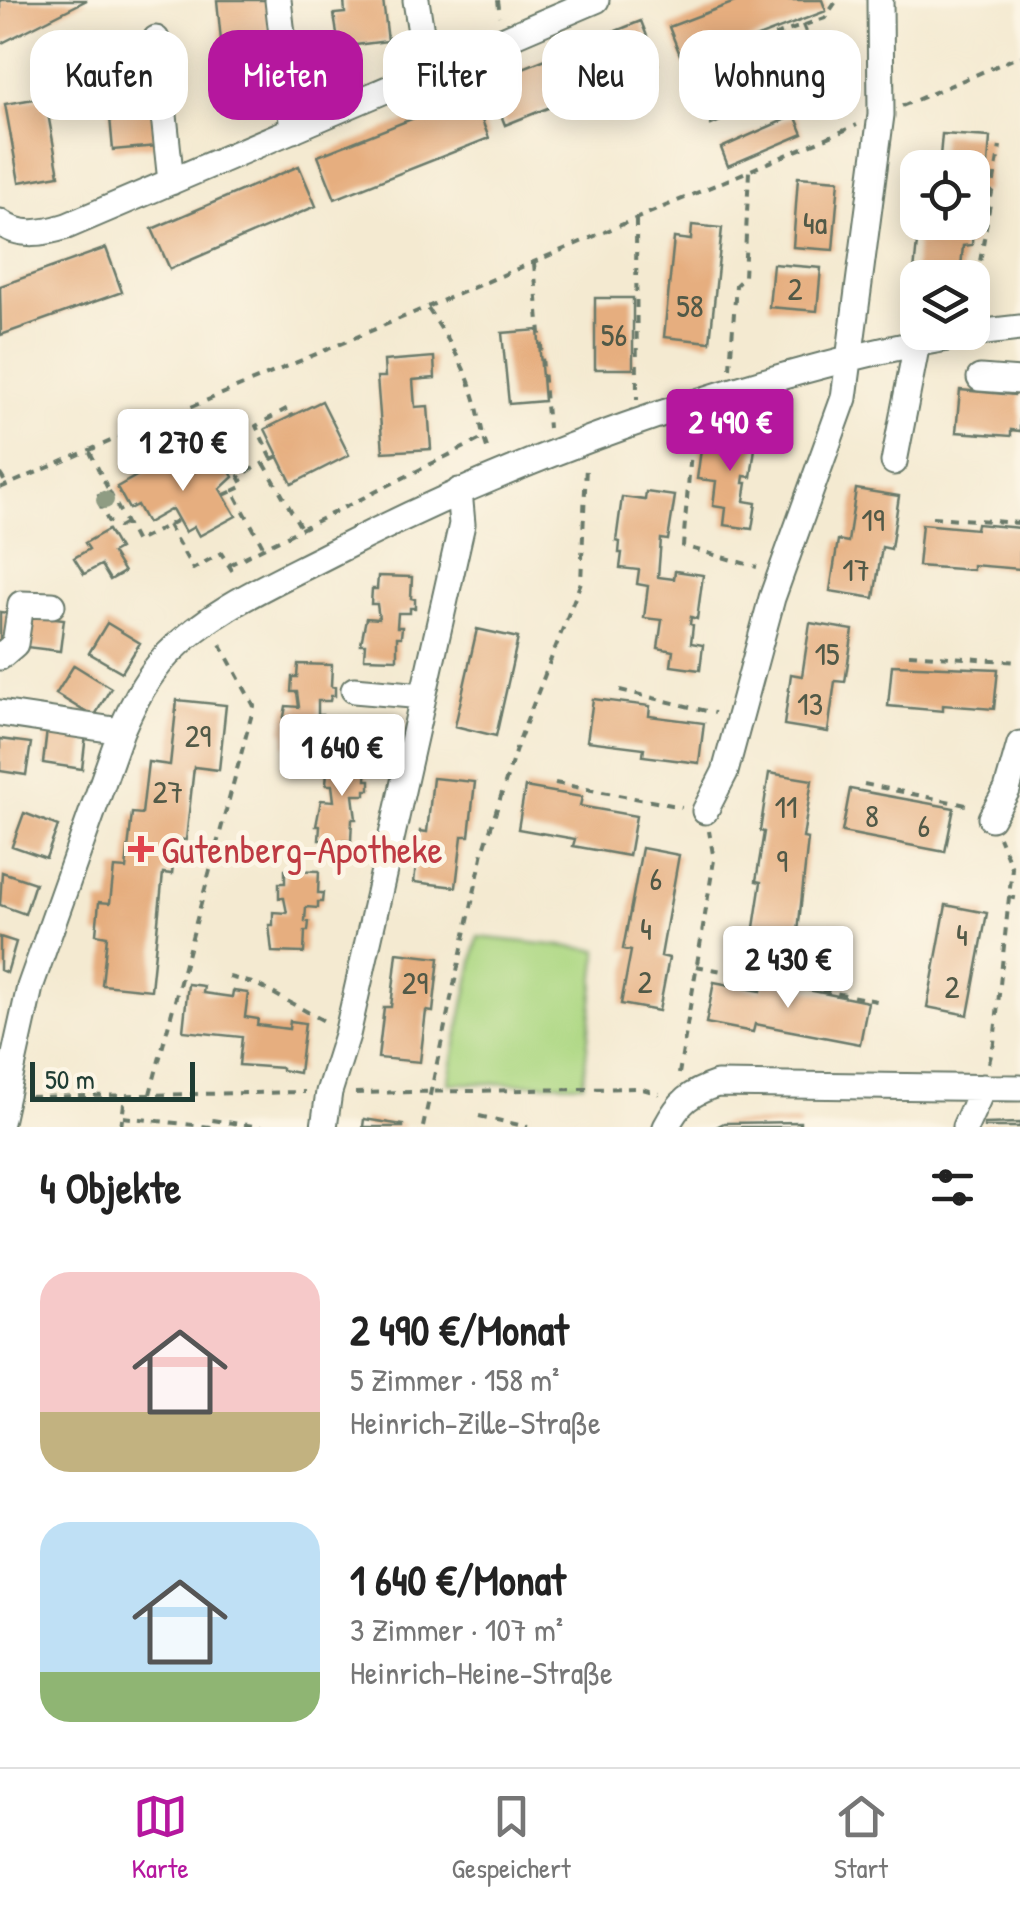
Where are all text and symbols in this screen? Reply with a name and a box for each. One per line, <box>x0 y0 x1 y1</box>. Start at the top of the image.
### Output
chip: Kaufen <box>30 30 188 120</box>
chip: Mieten <box>208 30 363 120</box>
chip: Filter <box>383 30 522 120</box>
chip: Neu <box>542 30 659 120</box>
chip: Wohnung <box>679 30 861 120</box>
map controls <box>900 150 990 350</box>
button: locate <box>900 150 990 240</box>
house number: 4a <box>803 201 827 244</box>
button: layers <box>900 260 990 350</box>
house number: 2 <box>788 267 803 310</box>
house number: 58 <box>676 284 704 327</box>
house number: 56 <box>601 313 627 356</box>
pin: 2 490 € <box>638 389 822 474</box>
text: 2 490 € <box>688 400 772 443</box>
pin: 1 270 € <box>91 409 275 494</box>
text: 1 270 € <box>140 420 226 463</box>
house number: 19 <box>861 498 885 541</box>
house number: 17 <box>842 548 870 591</box>
house number: 15 <box>814 632 840 675</box>
house number: 13 <box>797 682 823 725</box>
house number: 29 <box>185 714 211 757</box>
pin: 1 640 € <box>250 714 434 799</box>
text: 1 640 € <box>302 725 382 768</box>
house number: 27 <box>153 770 183 813</box>
house number: 11 <box>774 785 798 828</box>
house number: 8 <box>865 794 879 837</box>
house number: 6 <box>918 804 930 847</box>
place label: Gutenberg-Apotheke <box>161 823 443 875</box>
marker: Gutenberg-Apotheke <box>130 838 152 860</box>
house number: 9 <box>776 839 788 882</box>
house number: 6 <box>650 857 662 900</box>
house number: 4 <box>640 907 652 950</box>
house number: 4 <box>956 913 968 956</box>
pin: 2 430 € <box>696 926 880 1011</box>
text: 2 430 € <box>745 937 831 980</box>
house number: 2 <box>638 960 653 1003</box>
house number: 29 <box>402 961 428 1004</box>
house number: 2 <box>945 965 960 1008</box>
scale bar <box>30 1057 195 1102</box>
text: 50 m <box>45 1060 95 1098</box>
text: 4 Objekte <box>40 1159 181 1216</box>
icon: filters <box>925 1160 980 1215</box>
text: 2 490 €/Monat <box>350 1301 569 1358</box>
icon: home <box>120 1312 240 1432</box>
text: 5 Zimmer · 158 m² <box>350 1358 559 1401</box>
text: Heinrich-Zille-Straße <box>350 1401 601 1444</box>
text: 1 640 €/Monat <box>350 1551 566 1608</box>
icon: home <box>120 1562 240 1682</box>
text: 3 Zimmer · 107 m² <box>350 1608 563 1651</box>
text: Heinrich-Heine-Straße <box>350 1651 613 1694</box>
tab: Karte <box>131 1789 189 1887</box>
tab: Gespeichert <box>452 1789 571 1887</box>
tab: Start <box>834 1789 889 1887</box>

